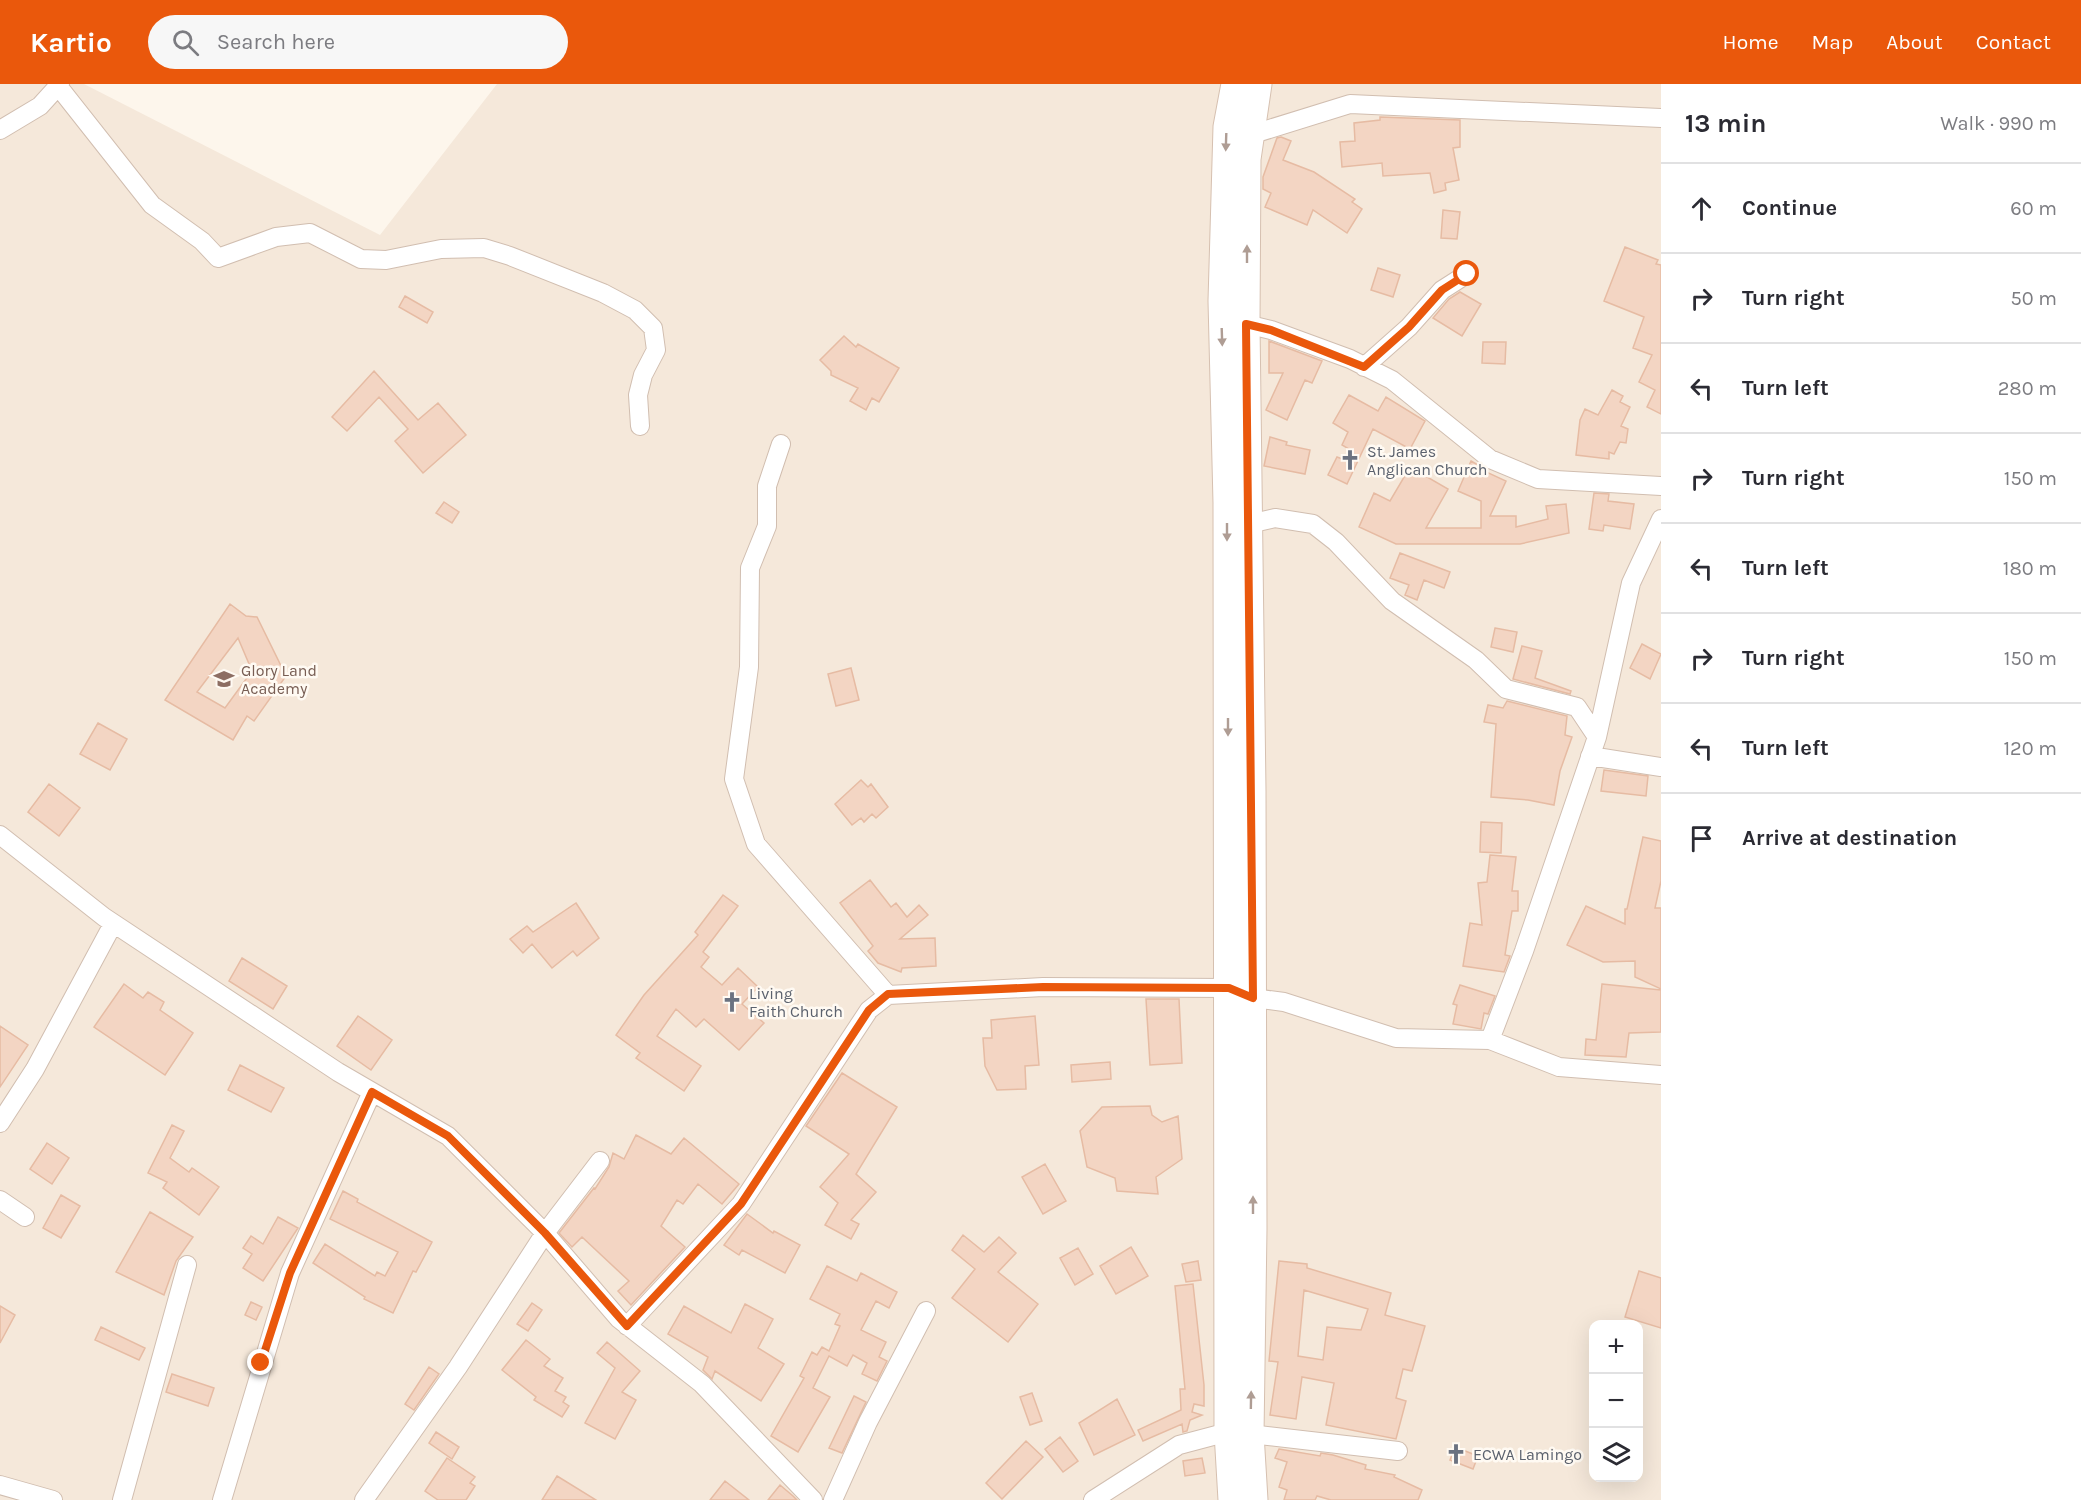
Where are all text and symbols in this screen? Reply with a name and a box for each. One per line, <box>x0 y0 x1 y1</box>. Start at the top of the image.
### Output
search box <box>148 15 568 69</box>
text: Kartio <box>30 26 112 59</box>
icon: search <box>169 26 202 59</box>
text: Search here <box>217 29 335 55</box>
text: Home <box>1723 30 1779 54</box>
text: Map <box>1812 30 1853 54</box>
text: About <box>1886 30 1943 54</box>
text: Contact <box>1976 30 2051 54</box>
text: 13 min <box>1685 108 1766 139</box>
text: Walk · 990 m <box>1940 112 2057 135</box>
one-way arrow <box>1222 132 1231 151</box>
icon: ahead <box>1685 192 1718 225</box>
text: Continue <box>1742 195 1837 221</box>
text: 60 m <box>2010 197 2057 220</box>
one-way arrow <box>1242 244 1252 263</box>
route start <box>1453 260 1479 286</box>
icon: right <box>1685 282 1718 315</box>
text: Turn right <box>1742 285 1845 311</box>
text: 50 m <box>2010 287 2057 310</box>
one-way arrow <box>1218 327 1227 346</box>
icon: left <box>1685 372 1718 405</box>
text: Turn left <box>1742 375 1829 401</box>
text: 280 m <box>1998 377 2057 400</box>
place label: St. James Anglican Church <box>1367 442 1488 479</box>
church icon: St. James Anglican Church <box>1338 448 1362 472</box>
icon: right <box>1685 462 1718 495</box>
text: Turn right <box>1742 465 1845 491</box>
text: 150 m <box>2004 467 2057 490</box>
one-way arrow <box>1222 522 1232 541</box>
icon: left <box>1685 552 1718 585</box>
text: Turn left <box>1742 555 1829 581</box>
text: 180 m <box>2003 557 2057 580</box>
icon: right <box>1685 642 1718 675</box>
text: Turn right <box>1742 645 1845 671</box>
text: 150 m <box>2004 647 2057 670</box>
place label: Glory Land Academy <box>241 661 317 698</box>
school or university icon: Glory Land Academy <box>212 667 236 691</box>
one-way arrow <box>1223 717 1233 736</box>
icon: left <box>1685 732 1718 765</box>
text: Turn left <box>1742 735 1829 761</box>
text: 120 m <box>2003 737 2057 760</box>
icon: arrive <box>1685 822 1718 855</box>
text: Arrive at destination <box>1742 825 1957 851</box>
place label: Living Faith Church <box>749 984 843 1021</box>
church icon: Living Faith Church <box>720 990 744 1014</box>
one-way arrow <box>1248 1195 1258 1214</box>
map controls <box>1589 1320 1643 1482</box>
button: + <box>1589 1320 1643 1374</box>
route end <box>247 1349 273 1375</box>
button: − <box>1589 1374 1643 1428</box>
one-way arrow <box>1246 1390 1256 1409</box>
button: layers <box>1589 1428 1643 1482</box>
church icon: ECWA Lamingo <box>1444 1442 1468 1466</box>
place label: ECWA Lamingo <box>1473 1445 1582 1464</box>

